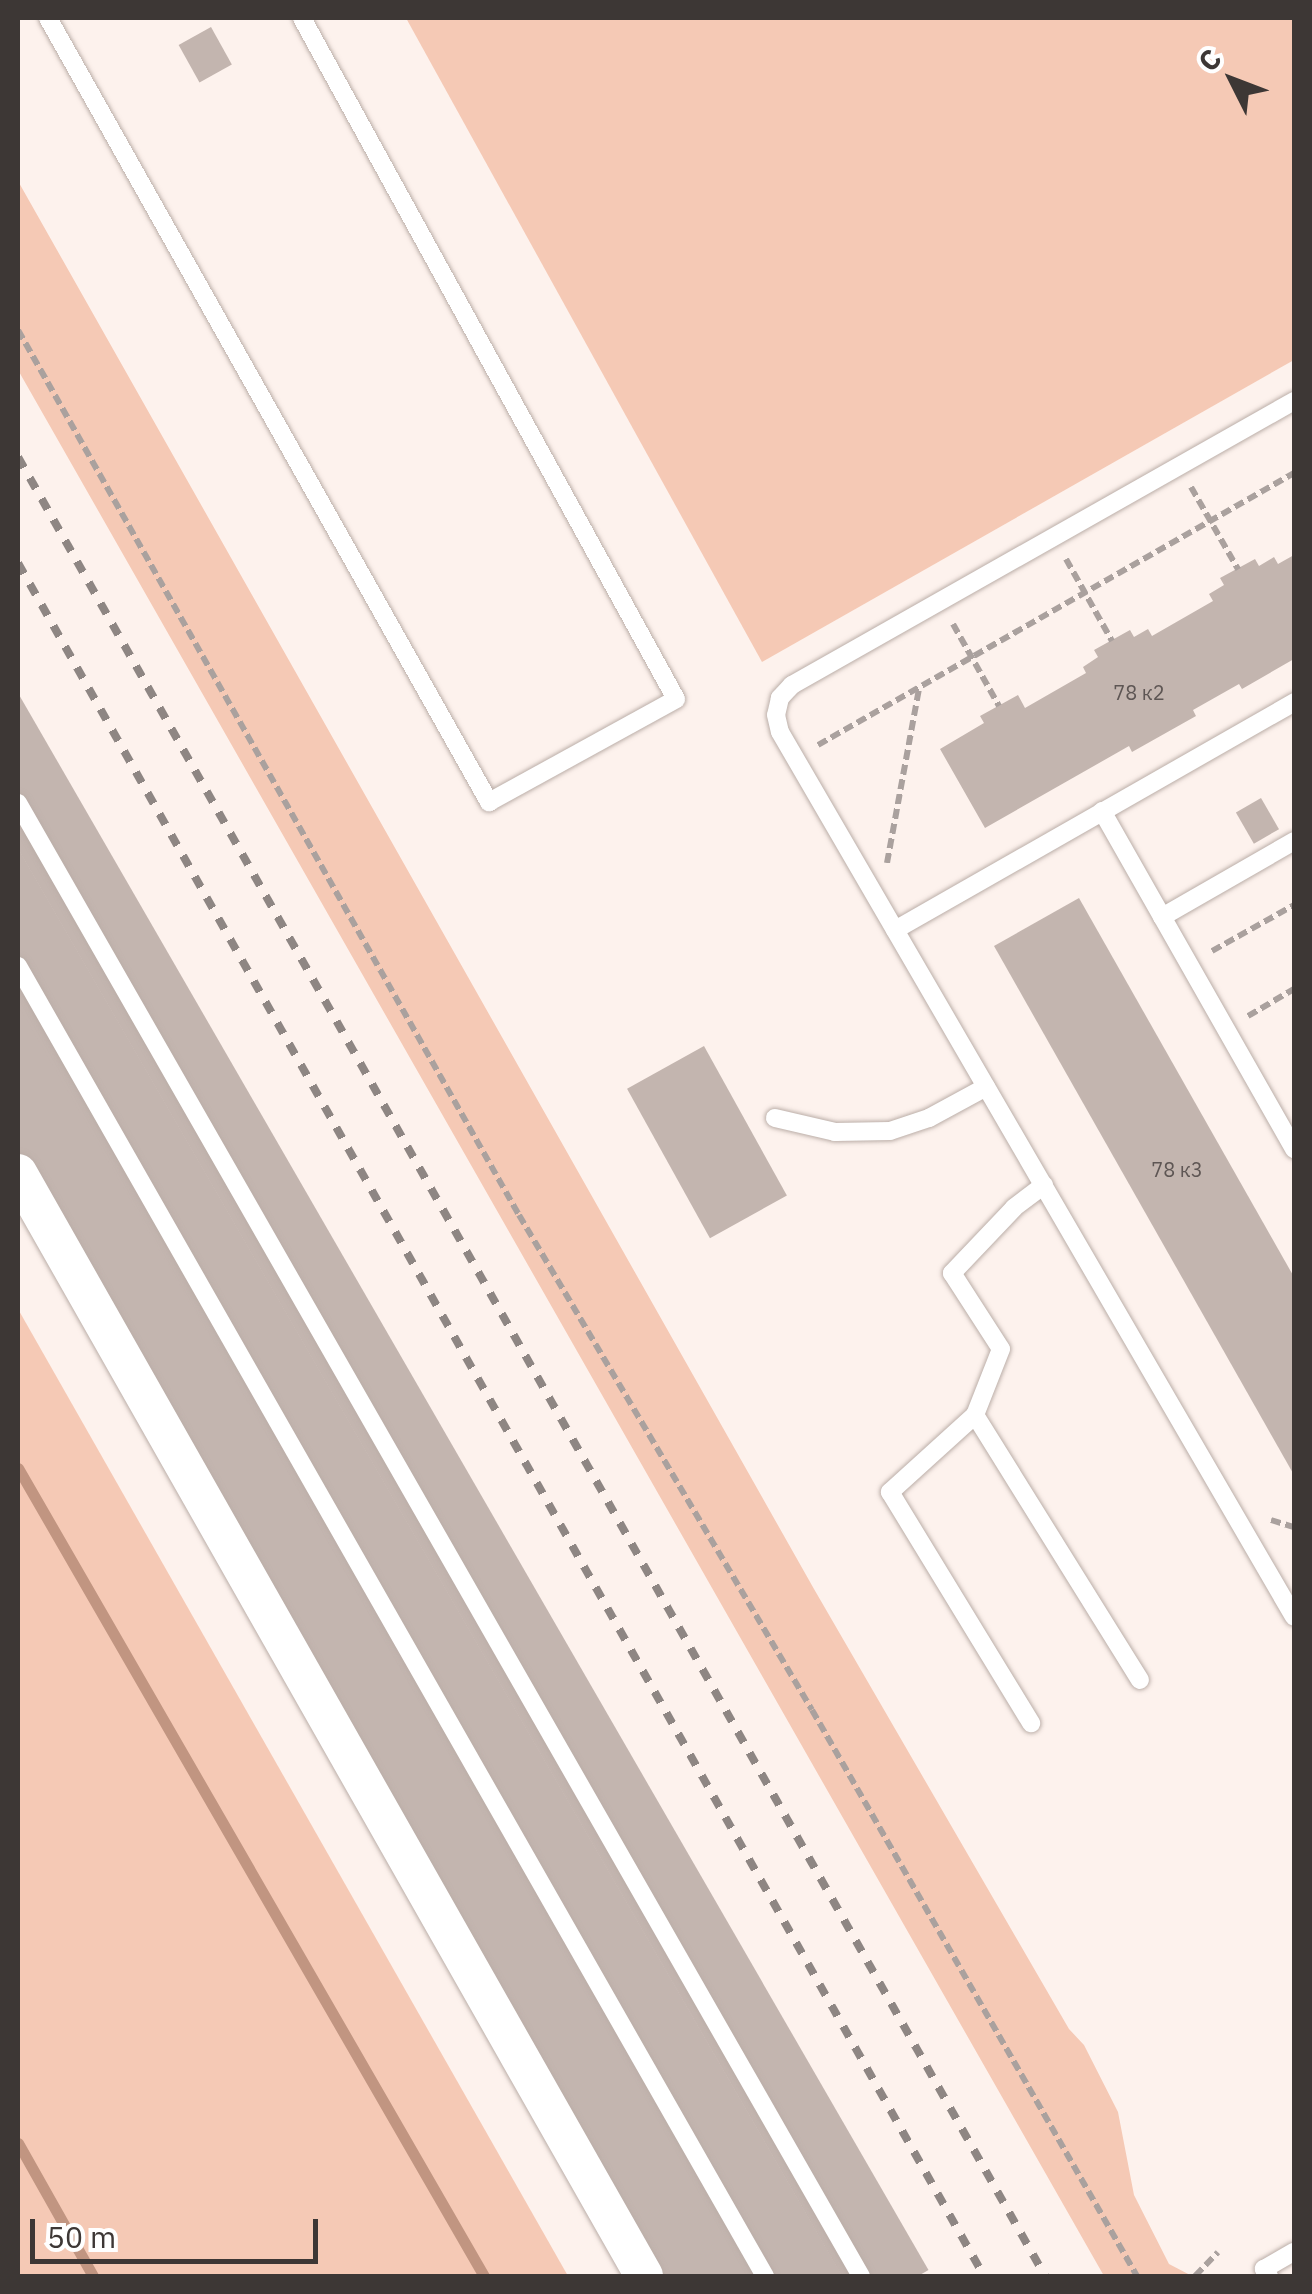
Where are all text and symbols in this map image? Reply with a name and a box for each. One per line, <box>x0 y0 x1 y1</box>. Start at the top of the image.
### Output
north arrow <box>1182 30 1282 130</box>
text: С <box>1189 40 1229 79</box>
house number: 78 к2 <box>1113 680 1165 704</box>
house number: 78 к3 <box>1151 1157 1203 1181</box>
scale bar <box>35 2199 322 2261</box>
text: 50 m <box>47 2217 116 2256</box>

